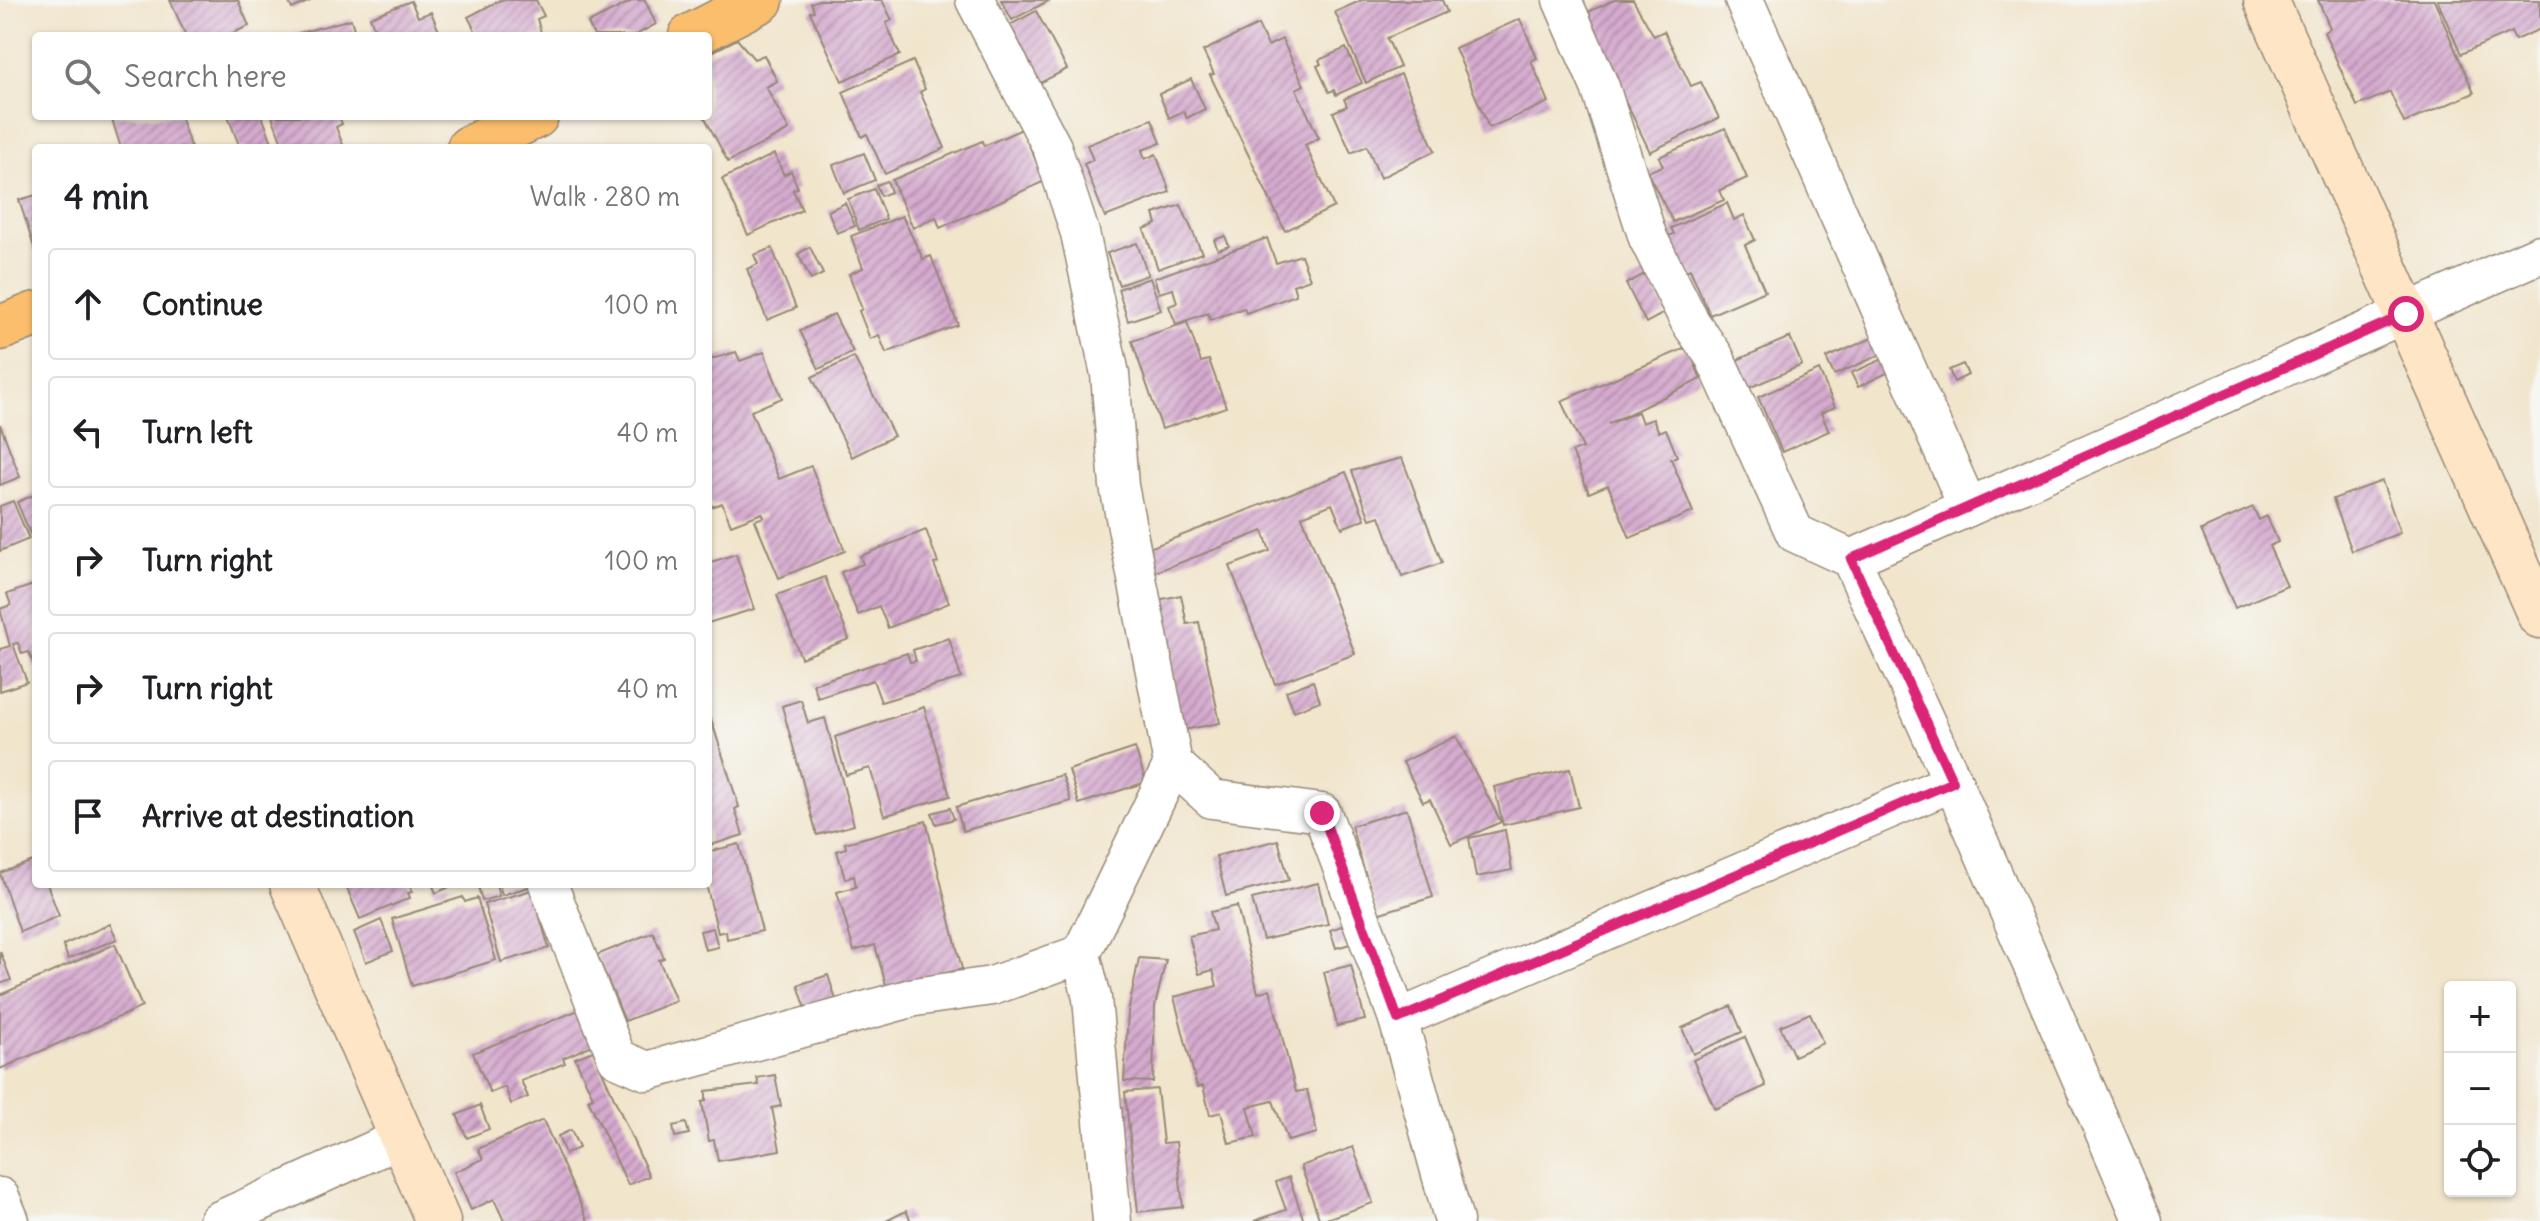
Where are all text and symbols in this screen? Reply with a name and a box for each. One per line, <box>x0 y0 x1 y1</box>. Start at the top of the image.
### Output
search box <box>32 32 712 120</box>
icon: search <box>60 54 104 98</box>
text: Search here <box>124 57 287 95</box>
text: 4 min <box>64 175 149 218</box>
text: Walk · 280 m <box>530 180 680 213</box>
icon: ahead <box>66 282 110 326</box>
text: Continue <box>142 285 263 323</box>
text: 100 m <box>604 288 678 321</box>
route start <box>2388 296 2424 332</box>
icon: left <box>66 410 110 454</box>
text: Turn left <box>142 413 253 451</box>
text: 40 m <box>617 416 678 449</box>
icon: right <box>66 538 110 582</box>
text: Turn right <box>142 541 273 579</box>
text: 100 m <box>604 544 678 577</box>
icon: right <box>66 666 110 710</box>
text: Turn right <box>142 669 273 707</box>
text: 40 m <box>617 672 678 705</box>
icon: arrive <box>66 794 110 838</box>
route end <box>1304 795 1340 831</box>
text: Arrive at destination <box>142 797 414 835</box>
map controls <box>2444 981 2516 1197</box>
button: + <box>2444 981 2516 1053</box>
button: − <box>2444 1053 2516 1125</box>
button: locate <box>2444 1125 2516 1197</box>

